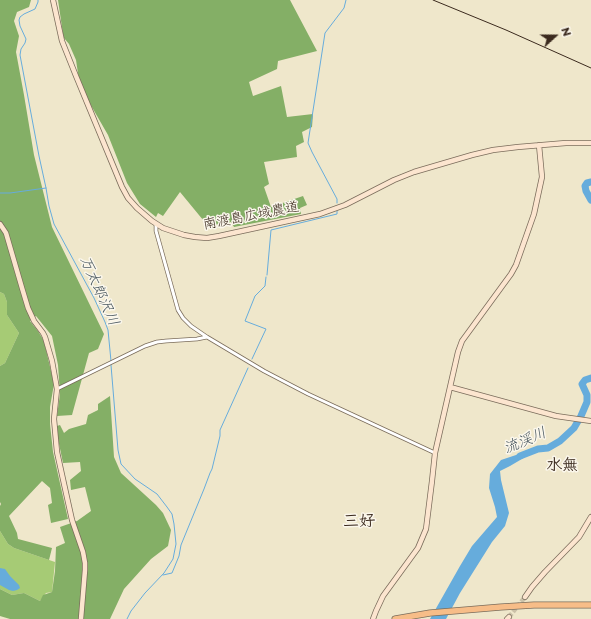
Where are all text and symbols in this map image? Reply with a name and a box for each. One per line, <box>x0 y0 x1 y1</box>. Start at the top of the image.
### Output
north arrow <box>535 16 575 56</box>
text: N <box>557 24 576 39</box>
street label: 南渡島広域農道 <box>201 198 301 234</box>
water label: 万太郎沢川 <box>76 253 122 329</box>
water label: 流渓川 <box>501 424 549 458</box>
district label: 水無 <box>546 456 578 476</box>
district label: 三好 <box>343 512 375 532</box>

